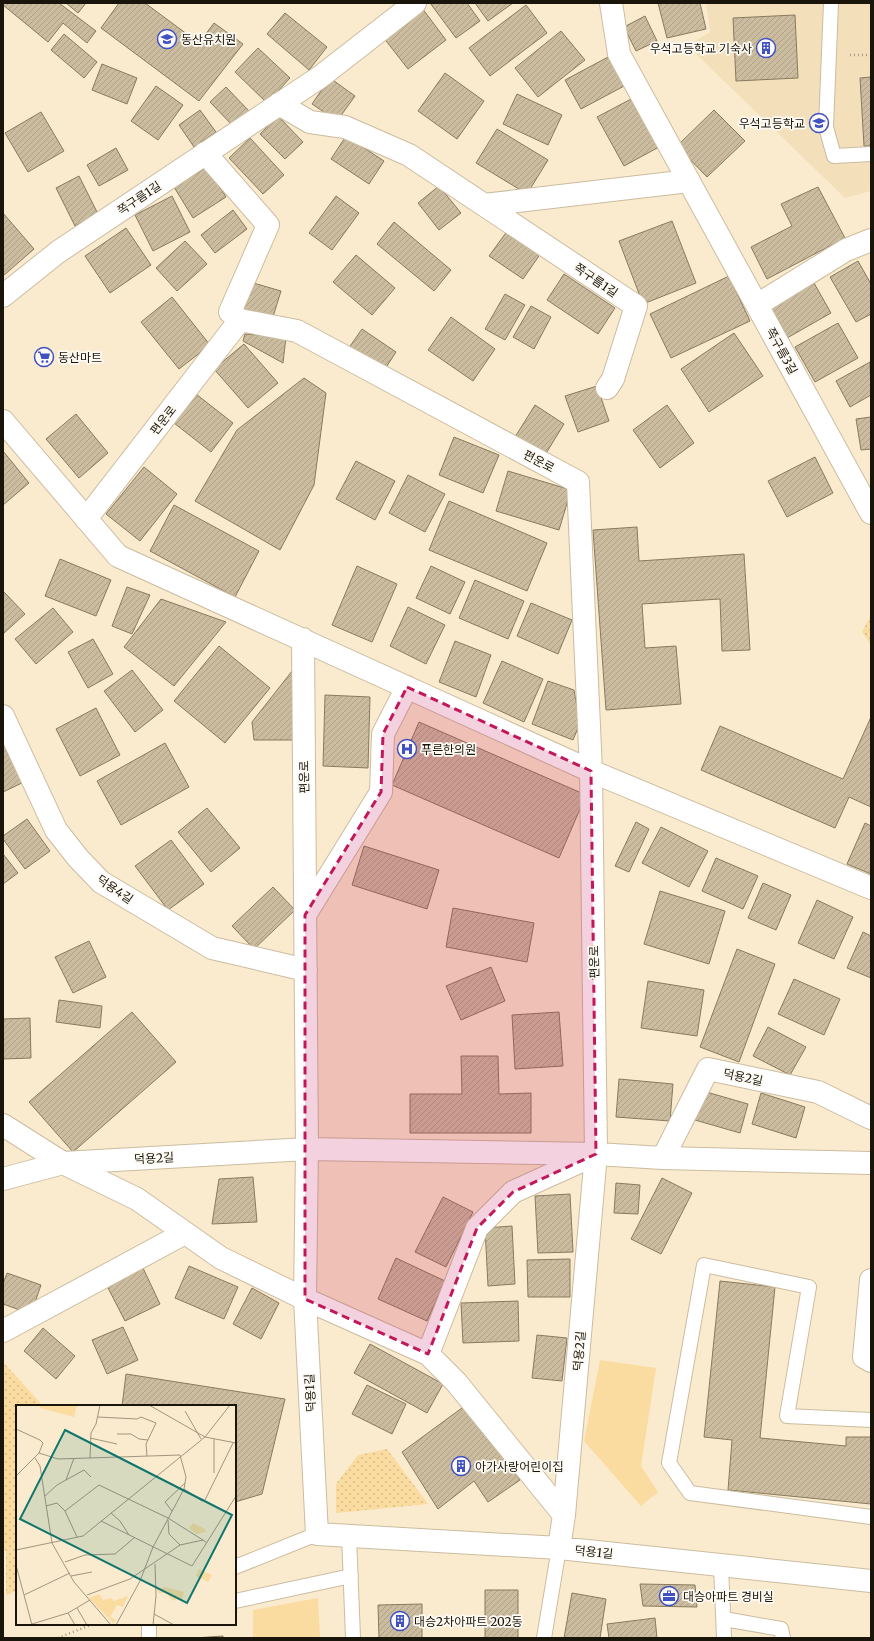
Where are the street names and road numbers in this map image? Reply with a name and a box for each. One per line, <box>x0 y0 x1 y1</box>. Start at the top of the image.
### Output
street label: 쪽구름1길 <box>114 178 164 218</box>
street label: 쪽구름1길 <box>571 260 621 300</box>
street label: 쪽구름3길 <box>763 325 801 377</box>
street label: 편운로 <box>147 402 179 438</box>
street label: 편운로 <box>521 447 557 475</box>
street label: 편운로 <box>296 760 312 794</box>
street label: 덕용4길 <box>94 871 136 907</box>
street label: 편운로 <box>586 945 602 979</box>
street label: 덕용2길 <box>722 1065 764 1089</box>
street label: 덕용2길 <box>134 1149 174 1167</box>
street label: 덕용2길 <box>570 1330 588 1372</box>
street label: 덕용1길 <box>302 1373 318 1413</box>
street label: 덕용1길 <box>574 1543 614 1561</box>

